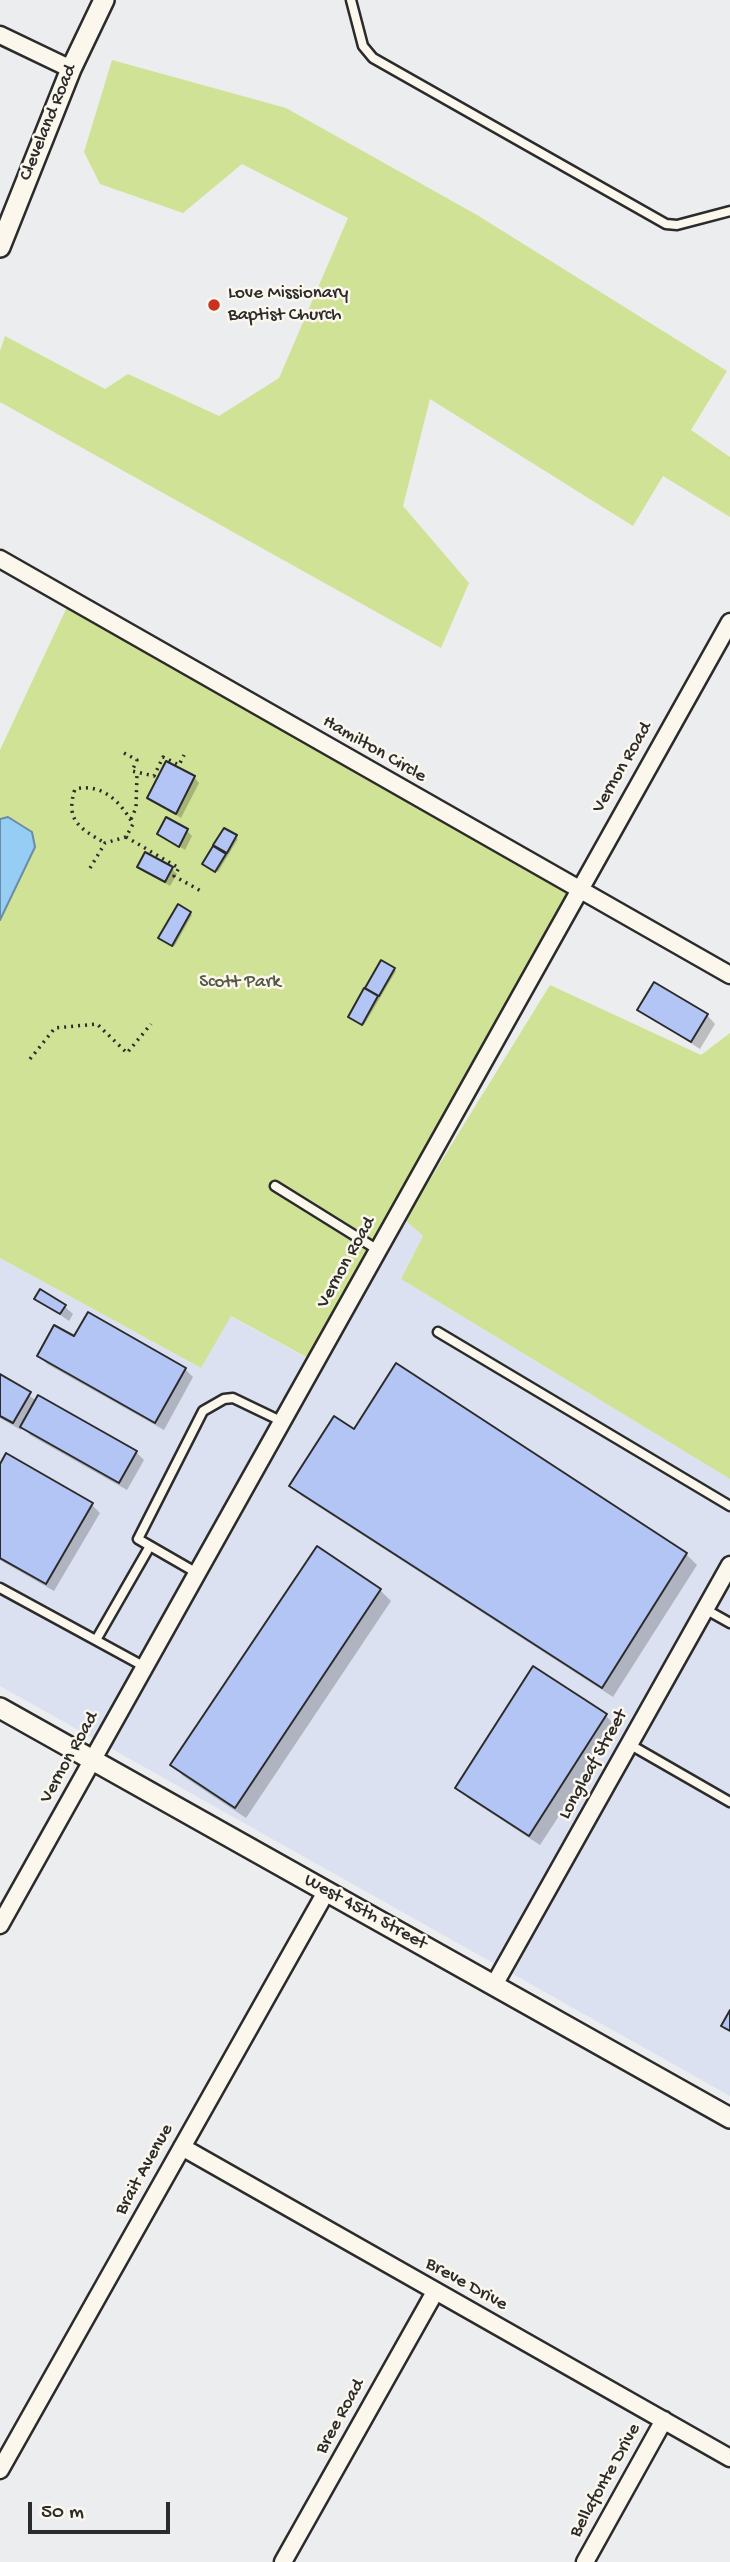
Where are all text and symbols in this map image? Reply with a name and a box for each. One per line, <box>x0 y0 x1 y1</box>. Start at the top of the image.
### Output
street label: Cleveland Road <box>15 62 83 184</box>
place label: Love Missionary Baptist Church <box>228 283 348 327</box>
marker: Love Missionary Baptist Church <box>206 297 222 313</box>
street label: Hamilton Circle <box>318 711 430 789</box>
street label: Vernon Road <box>588 719 658 817</box>
park label: Scott Park <box>199 972 281 994</box>
street label: Vernon Road <box>313 1213 381 1313</box>
street label: Longleaf Street <box>554 1706 634 1824</box>
street label: Vernon Road <box>36 1708 104 1808</box>
street label: West 45th Street <box>299 1870 431 1956</box>
street label: Brait Avenue <box>111 2121 179 2219</box>
street label: Breve Drive <box>421 2253 511 2317</box>
street label: Bree Road <box>311 2376 371 2458</box>
street label: Bellafonte Drive <box>565 2420 647 2542</box>
scale bar <box>32 2488 173 2532</box>
text: 50 m <box>41 2501 84 2526</box>

